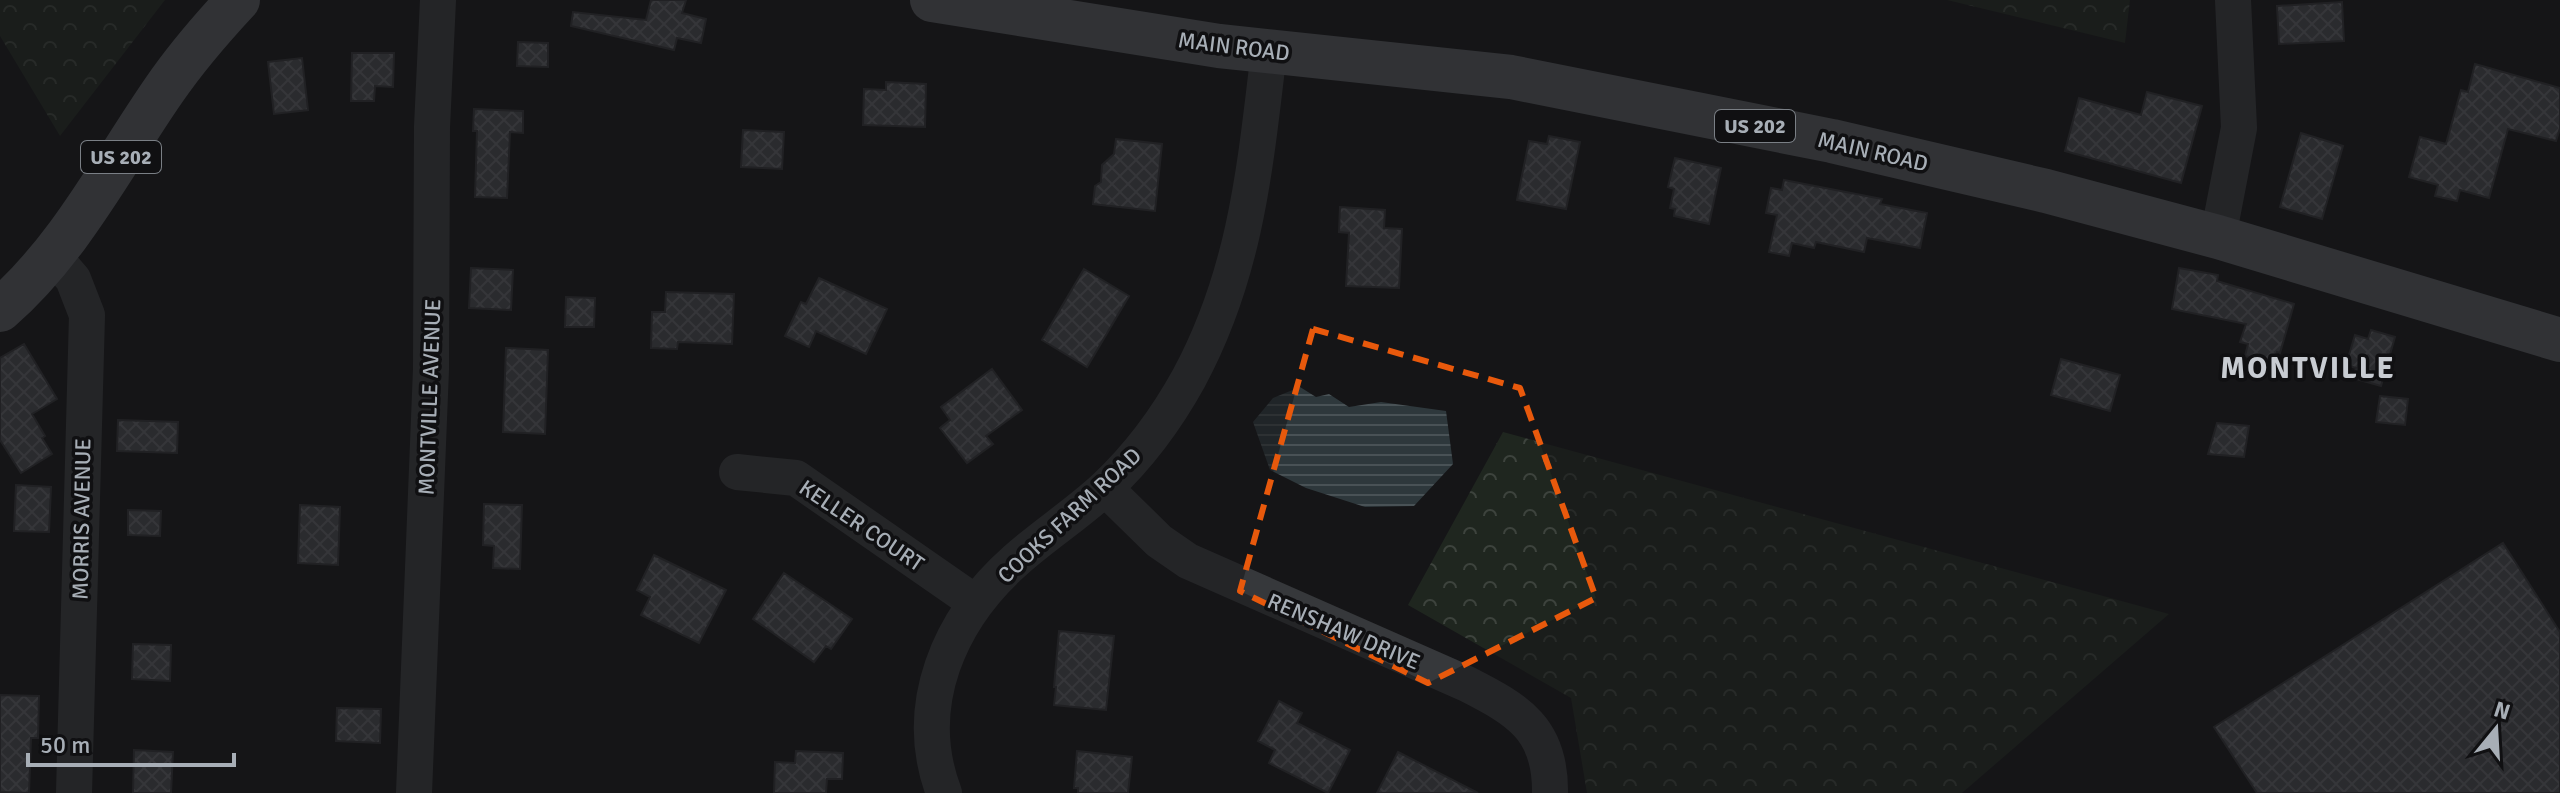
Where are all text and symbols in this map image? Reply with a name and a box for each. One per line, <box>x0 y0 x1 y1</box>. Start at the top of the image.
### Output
street label: MAIN ROAD <box>1177 26 1291 67</box>
road number: US 202 <box>1715 110 1795 142</box>
street label: MAIN ROAD <box>1815 126 1931 177</box>
road number: US 202 <box>81 141 161 173</box>
street label: MONTVILLE AVENUE <box>413 298 446 496</box>
district label: MONTVILLE <box>2220 350 2396 387</box>
street label: MORRIS AVENUE <box>67 438 96 600</box>
street label: COOKS FARM ROAD <box>992 442 1147 589</box>
street label: KELLER COURT <box>794 474 929 577</box>
street label: RENSHAW DRIVE <box>1263 587 1424 676</box>
north arrow <box>2456 689 2536 769</box>
text: N <box>2491 695 2513 726</box>
scale bar <box>28 717 234 767</box>
text: 50 m <box>40 730 90 760</box>

